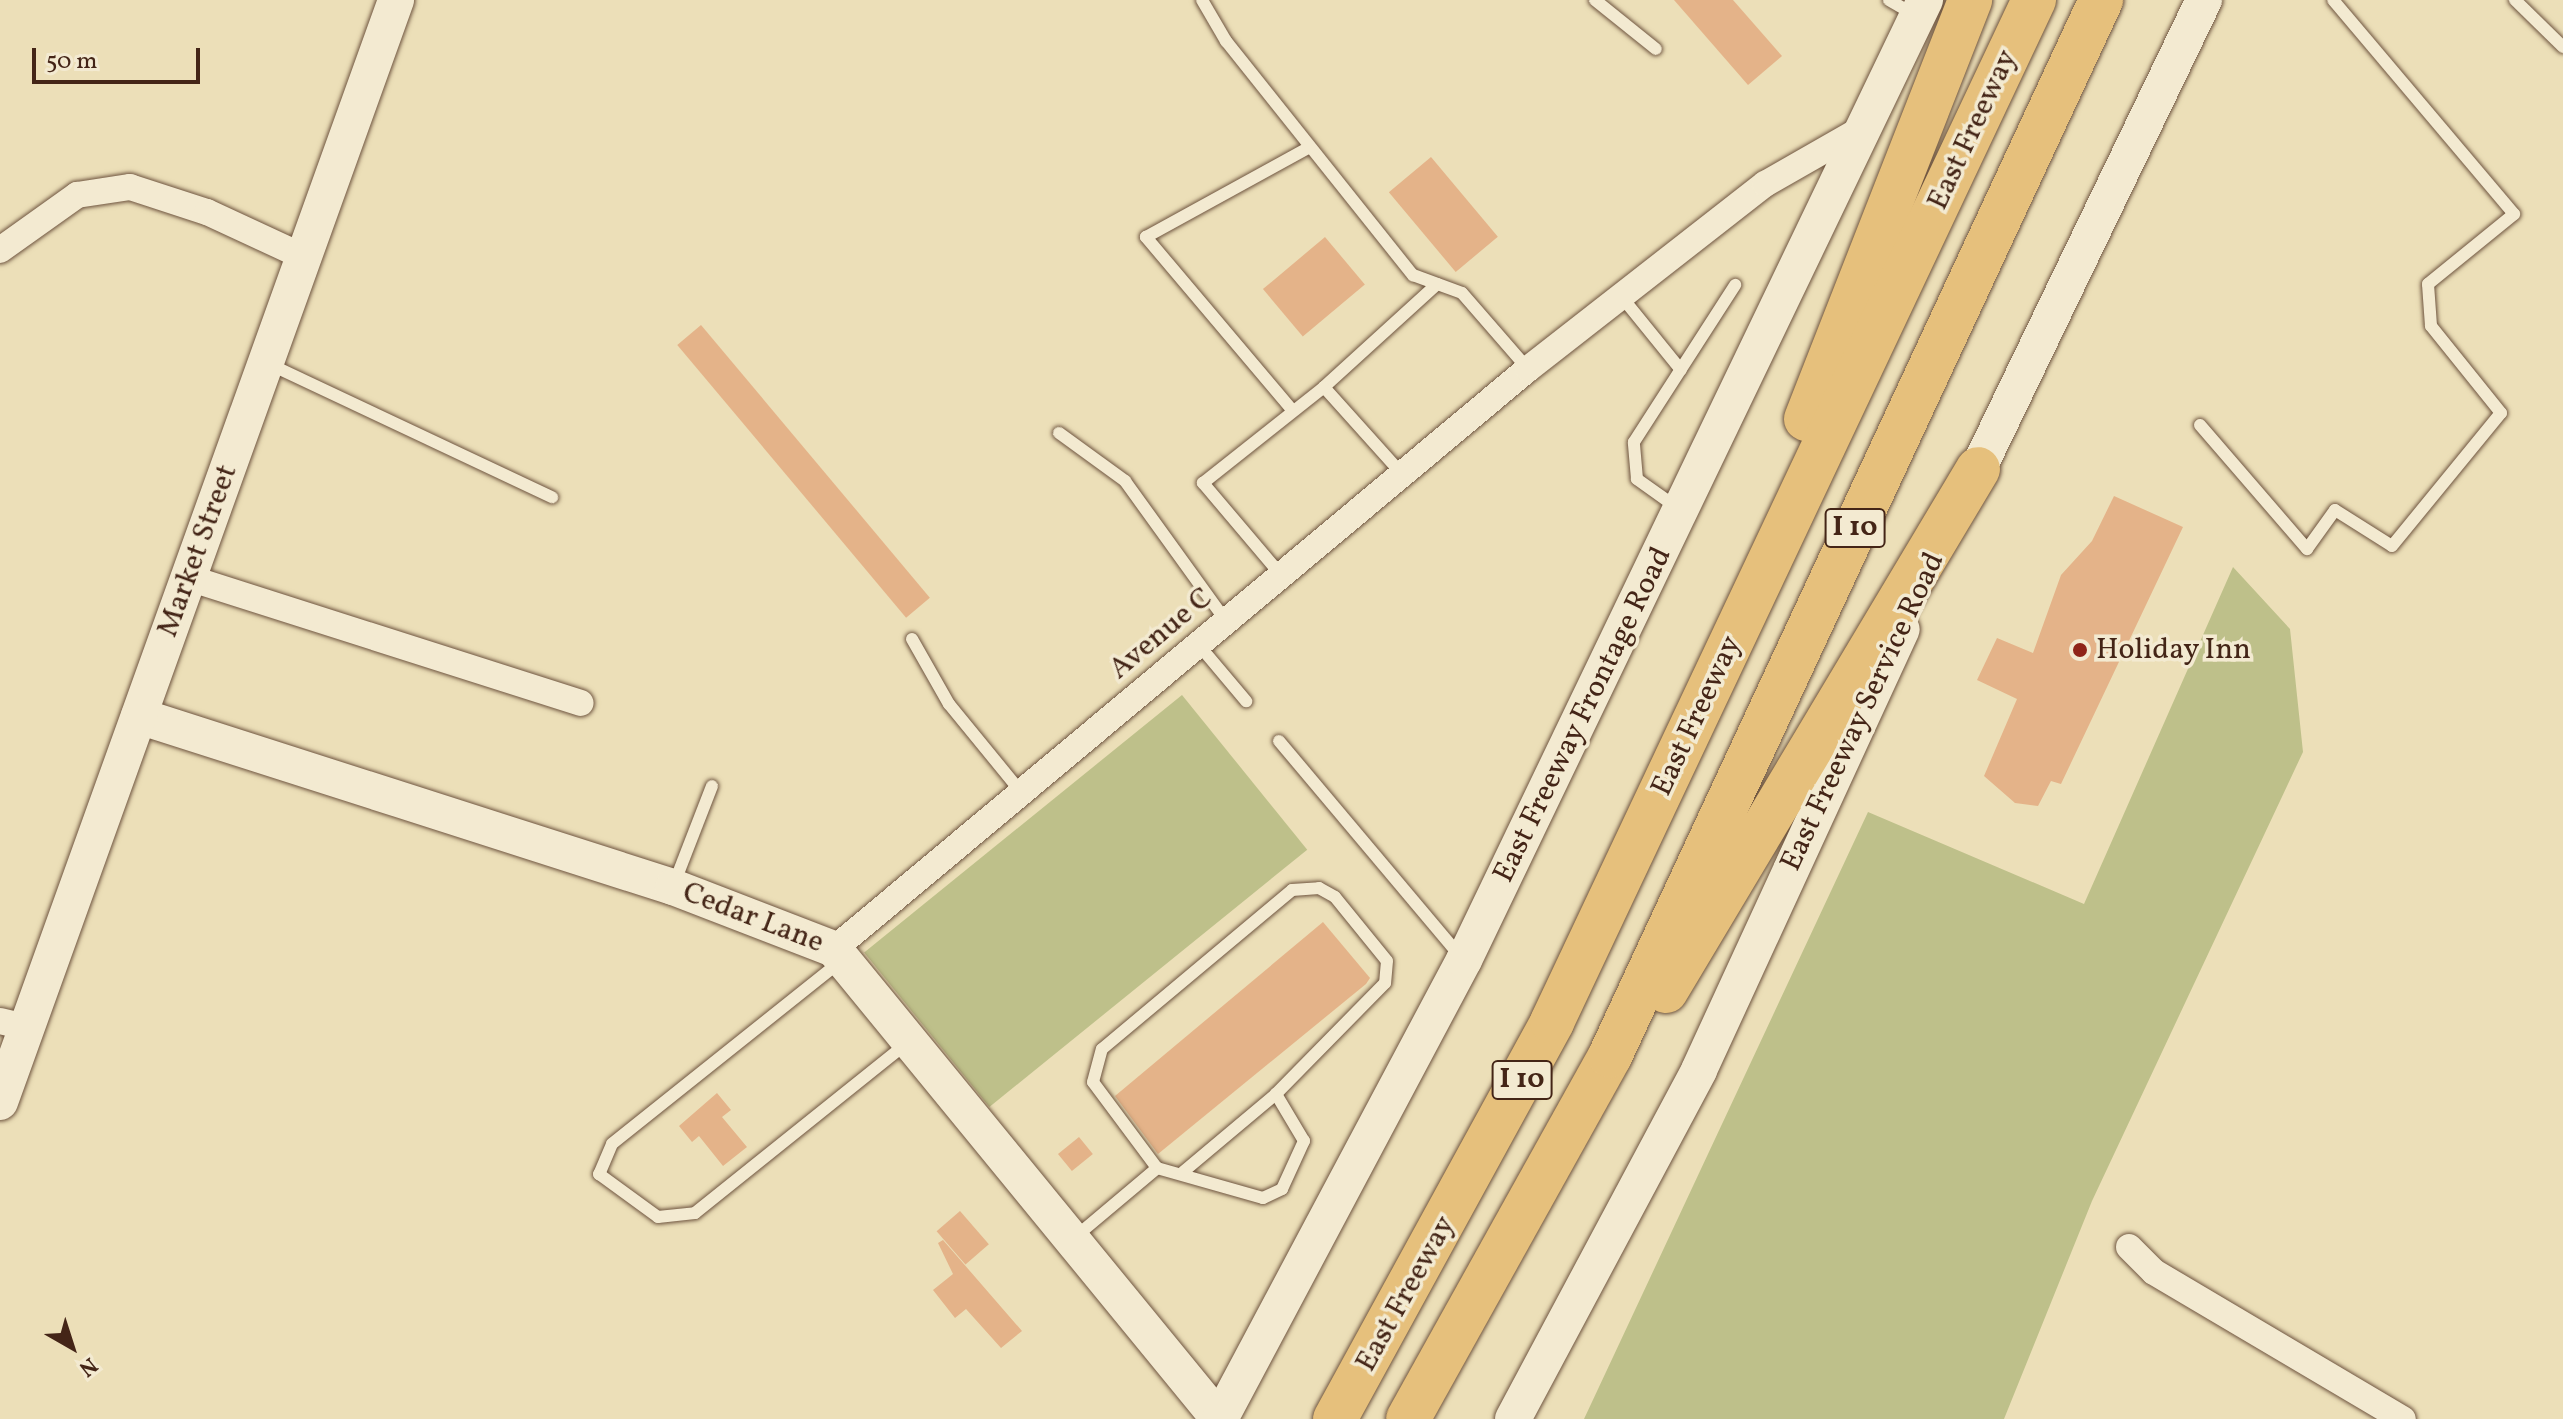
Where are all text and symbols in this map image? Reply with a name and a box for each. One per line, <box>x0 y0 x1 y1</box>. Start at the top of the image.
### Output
scale bar <box>36 32 204 82</box>
street label: East Freeway <box>1920 44 2026 216</box>
text: 50 m <box>46 45 98 79</box>
street label: Market Street <box>150 460 246 642</box>
road number: I 10 <box>1823 504 1887 552</box>
street label: East Freeway Frontage Road <box>1486 541 1680 889</box>
street label: East Freeway Service Road <box>1773 547 1953 877</box>
street label: Avenue C <box>1102 580 1220 688</box>
street label: East Freeway <box>1644 630 1750 802</box>
place label: Holiday Inn <box>2096 632 2252 668</box>
marker: Holiday Inn <box>2071 641 2089 659</box>
street label: Cedar Lane <box>677 875 829 961</box>
road number: I 10 <box>1490 1056 1554 1104</box>
street label: East Freeway <box>1348 1210 1464 1378</box>
north arrow <box>32 1307 112 1387</box>
text: N <box>71 1349 103 1383</box>

